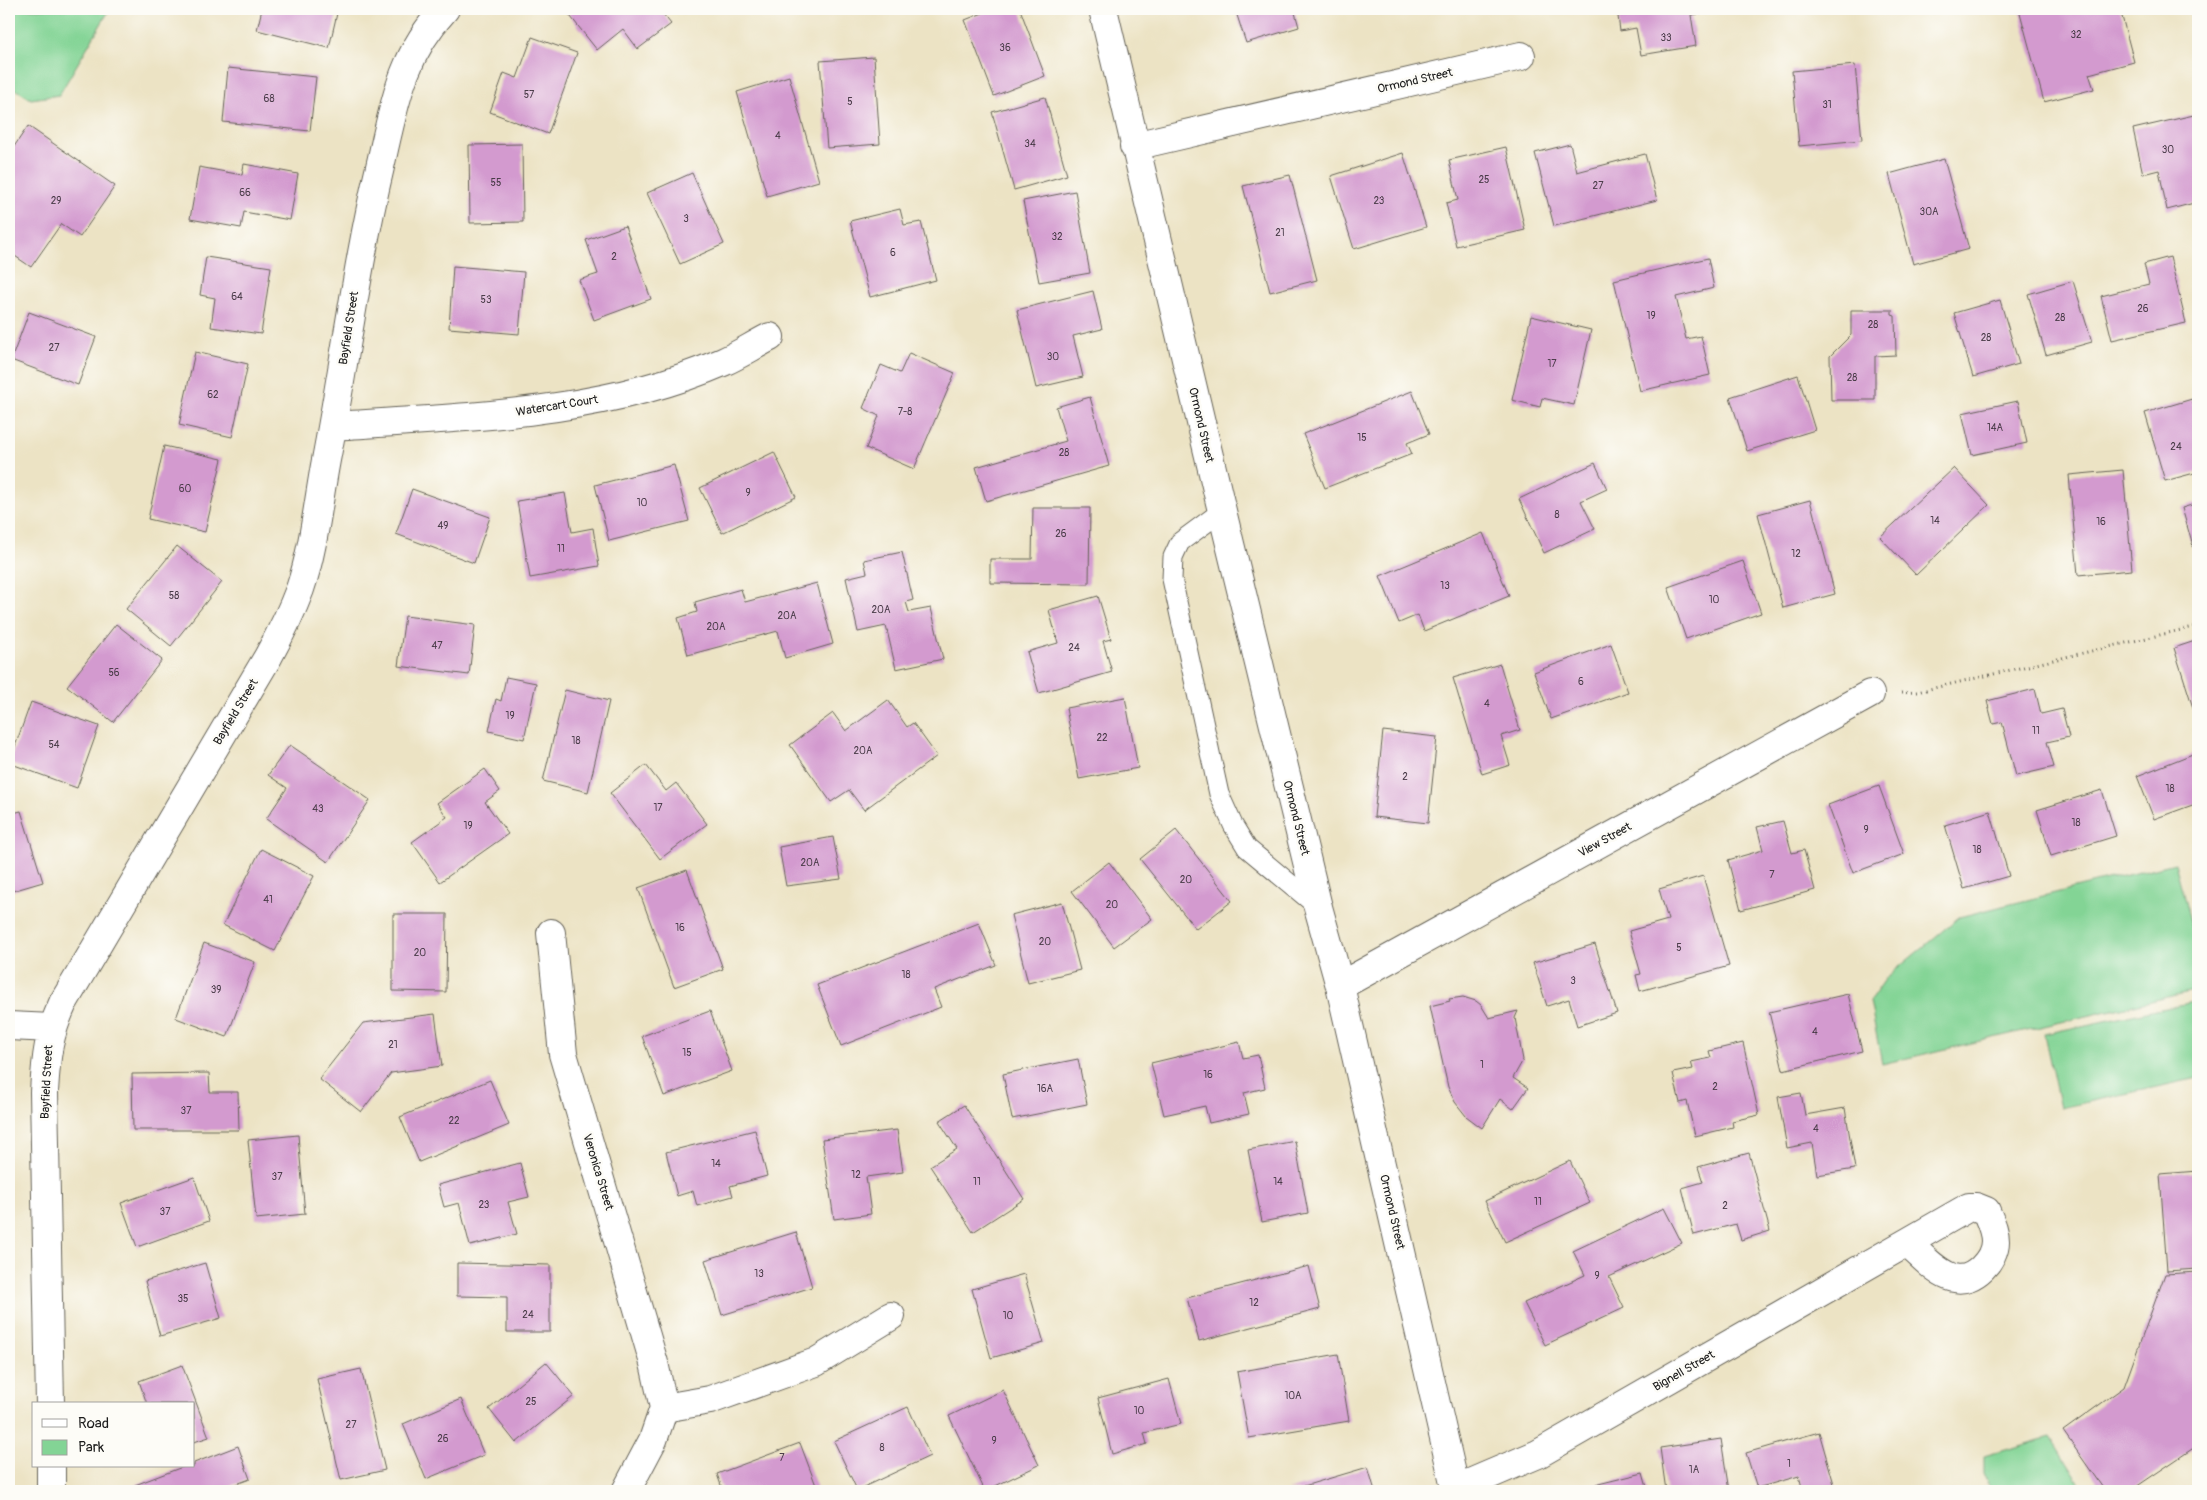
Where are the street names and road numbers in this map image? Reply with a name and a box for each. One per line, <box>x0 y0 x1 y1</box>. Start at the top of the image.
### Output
street label: Ormond Street <box>1376 65 1454 97</box>
street label: Bayfield Street <box>336 290 362 366</box>
street label: Ormond Street <box>1185 386 1217 464</box>
street label: Watercart Court <box>515 392 599 420</box>
street label: Bayfield Street <box>210 676 262 748</box>
street label: Ormond Street <box>1279 779 1313 857</box>
street label: View Street <box>1576 819 1634 861</box>
street label: Bayfield Street <box>38 1044 56 1119</box>
street label: Veronica Street <box>579 1132 617 1212</box>
street label: Ormond Street <box>1376 1173 1408 1251</box>
street label: Bignell Street <box>1651 1347 1718 1395</box>

